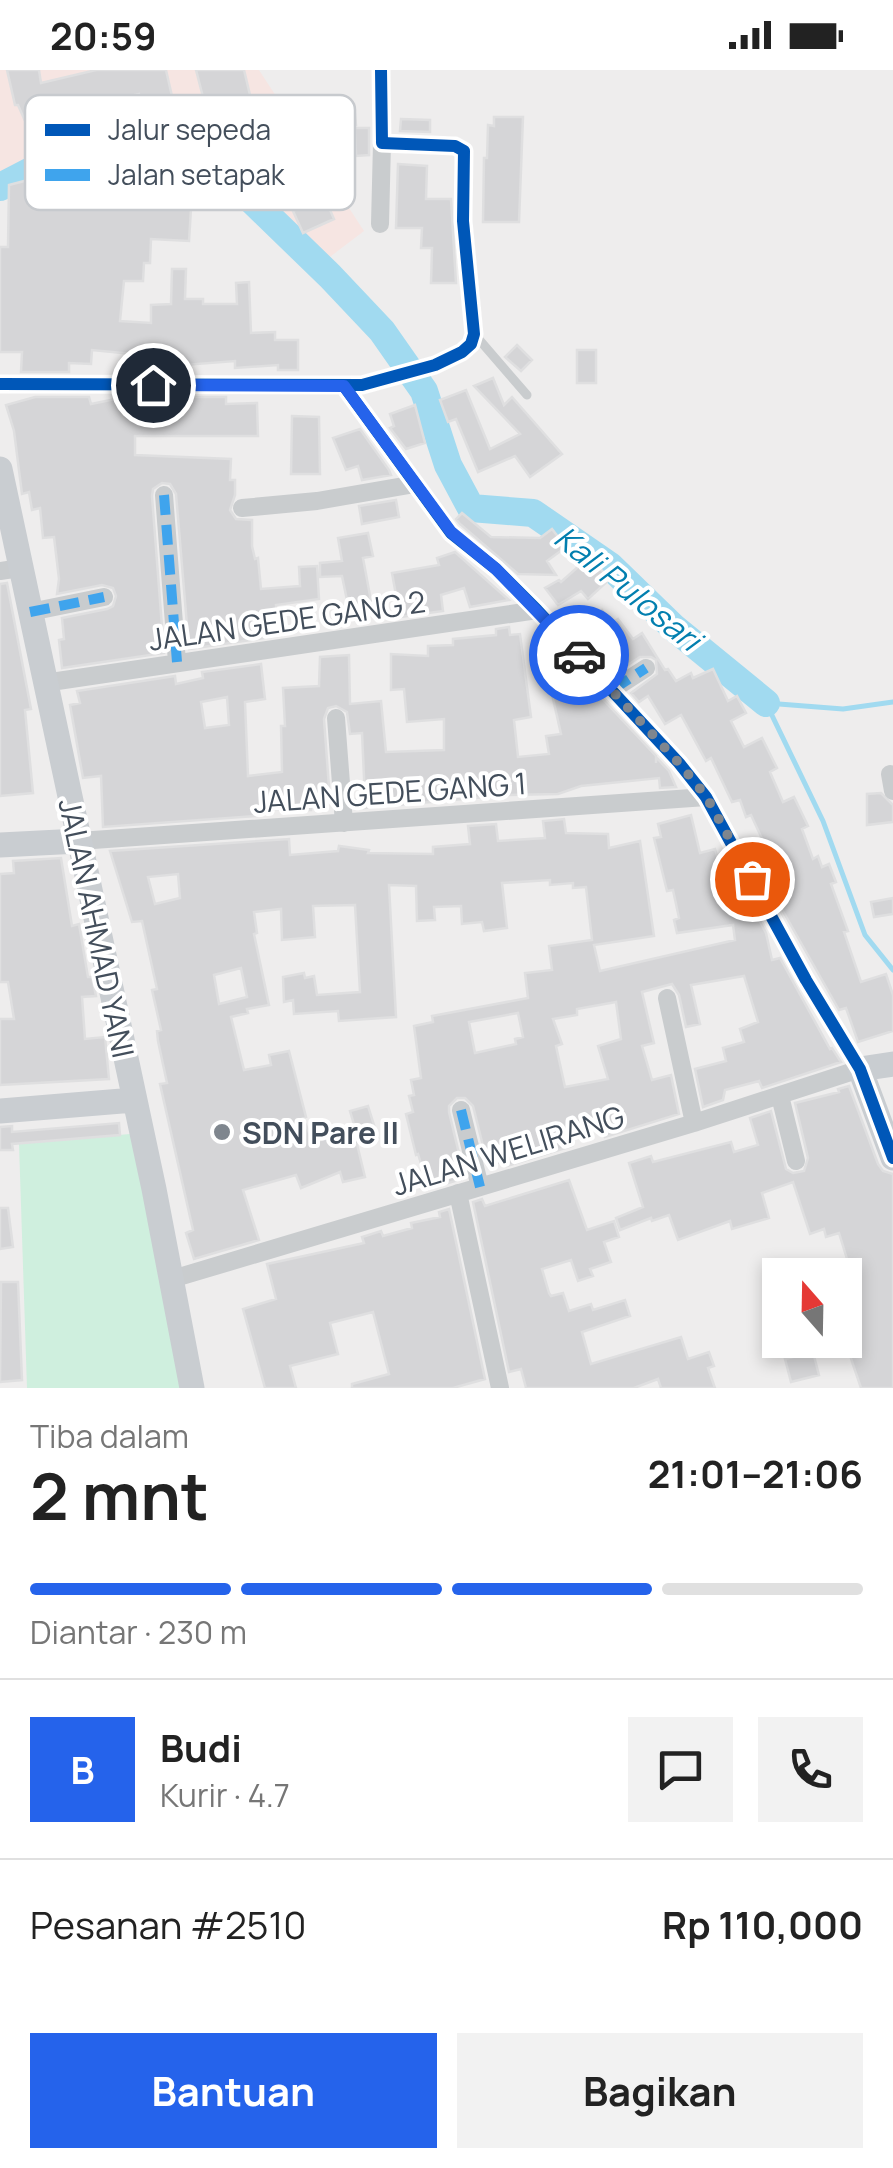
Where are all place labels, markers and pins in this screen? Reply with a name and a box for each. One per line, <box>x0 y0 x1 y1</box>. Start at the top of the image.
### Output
pin <box>111 343 196 428</box>
pin <box>710 837 795 922</box>
place label: SDN Pare II <box>242 1112 399 1153</box>
marker: SDN Pare II <box>211 1121 233 1143</box>

